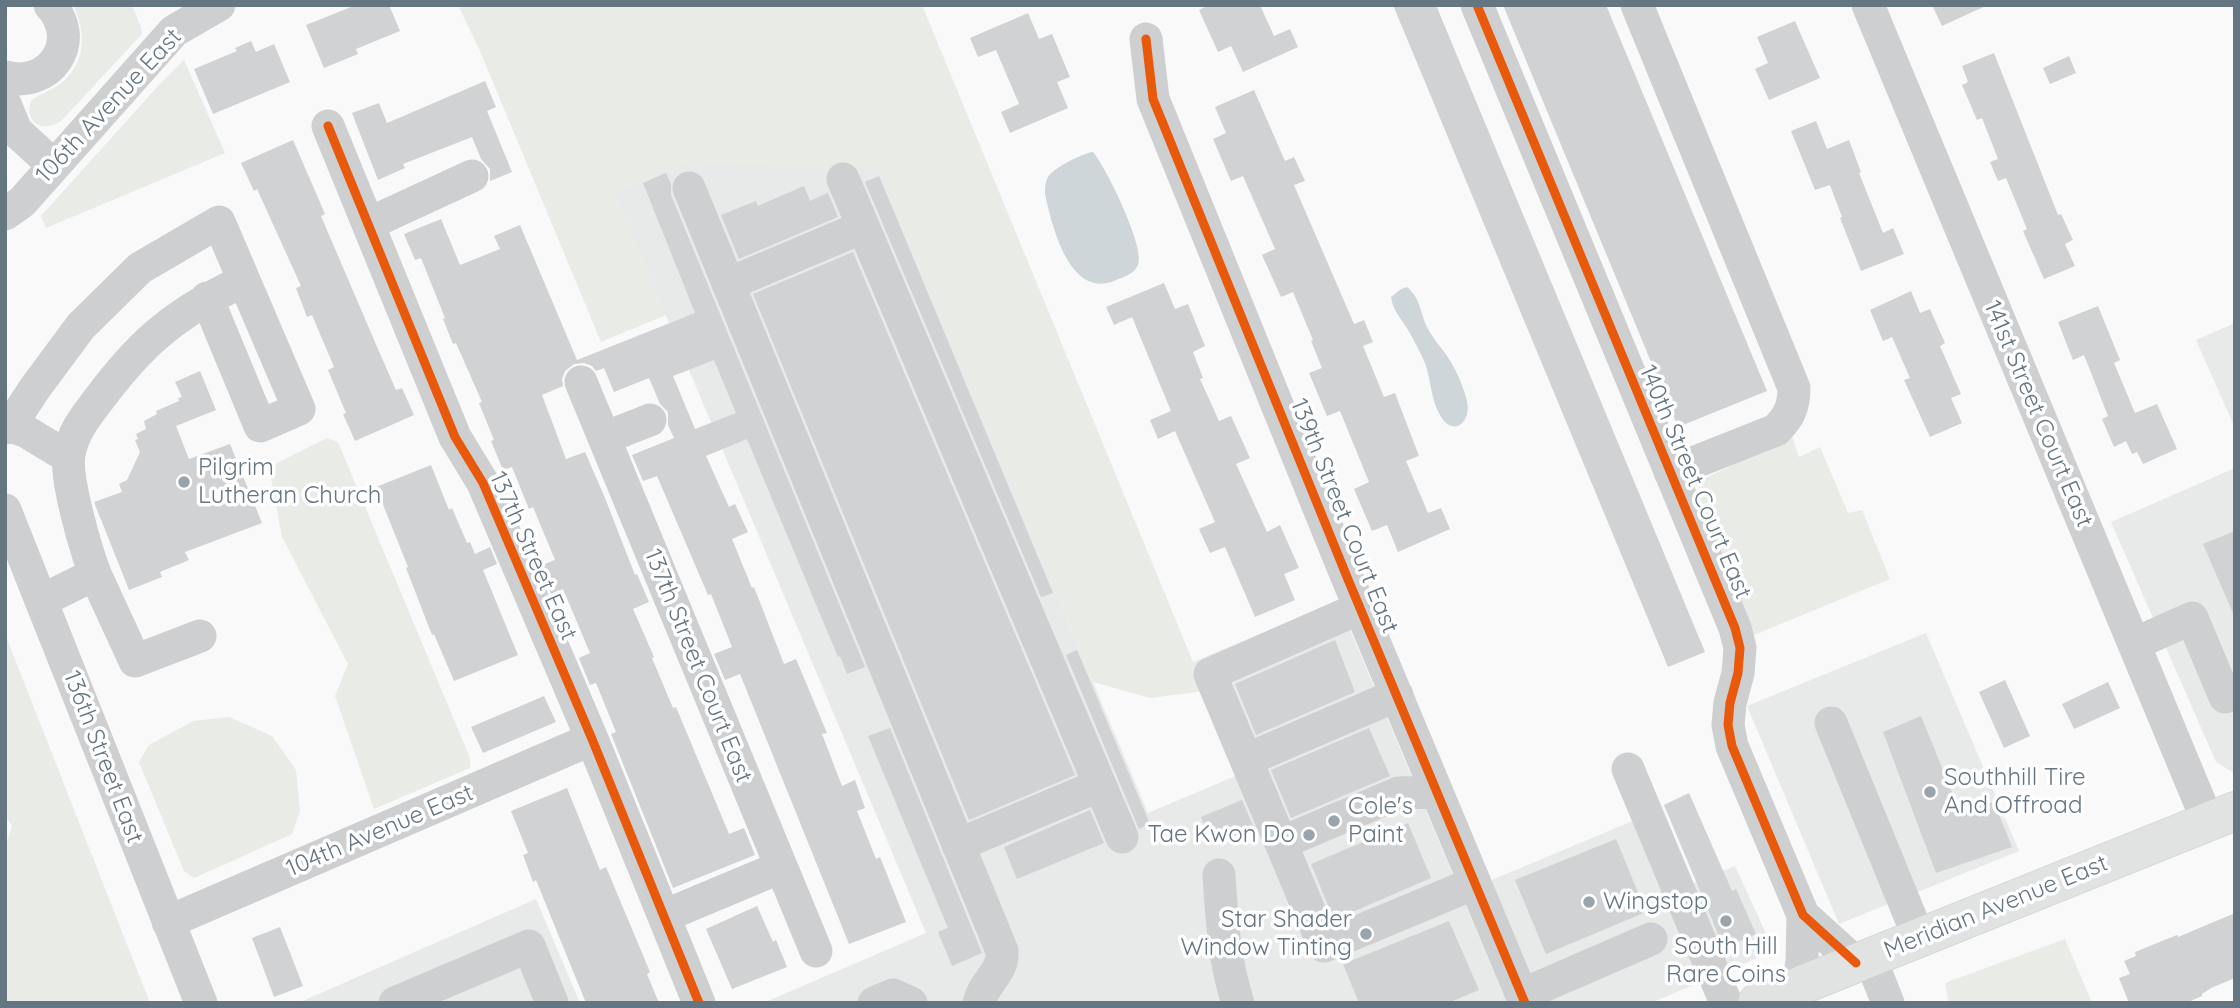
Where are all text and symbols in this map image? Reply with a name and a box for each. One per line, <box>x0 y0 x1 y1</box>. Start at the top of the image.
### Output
street label: 106th Avenue East <box>30 23 188 189</box>
street label: 141st Street Court East <box>1977 296 2099 532</box>
street label: 140th Street Court East <box>1633 361 1757 603</box>
street label: 139th Street Court East <box>1284 394 1404 638</box>
place label: Pilgrim Lutheran Church <box>198 454 381 510</box>
street label: 137th Street East <box>483 467 583 645</box>
marker: Pilgrim Lutheran Church <box>176 474 192 490</box>
street label: 137th Street Court East <box>638 545 758 787</box>
street label: 136th Street East <box>57 667 149 847</box>
place label: Southhill Tire And Offroad <box>1944 764 2086 820</box>
street label: 104th Avenue East <box>282 779 478 883</box>
marker: Southhill Tire And Offroad <box>1922 784 1938 800</box>
place label: Cole's Paint <box>1348 793 1413 849</box>
marker: Cole's Paint <box>1326 813 1342 829</box>
place label: Tae Kwon Do <box>1147 821 1295 849</box>
marker: Tae Kwon Do <box>1301 827 1317 843</box>
street label: Meridian Avenue East <box>1880 849 2112 965</box>
place label: Wingstop <box>1603 888 1708 916</box>
marker: Wingstop <box>1581 894 1597 910</box>
place label: Star Shader Window Tinting <box>1181 906 1352 962</box>
marker: South Hill Rare Coins <box>1718 913 1734 929</box>
marker: Star Shader Window Tinting <box>1358 926 1374 942</box>
place label: South Hill Rare Coins <box>1666 933 1786 989</box>

